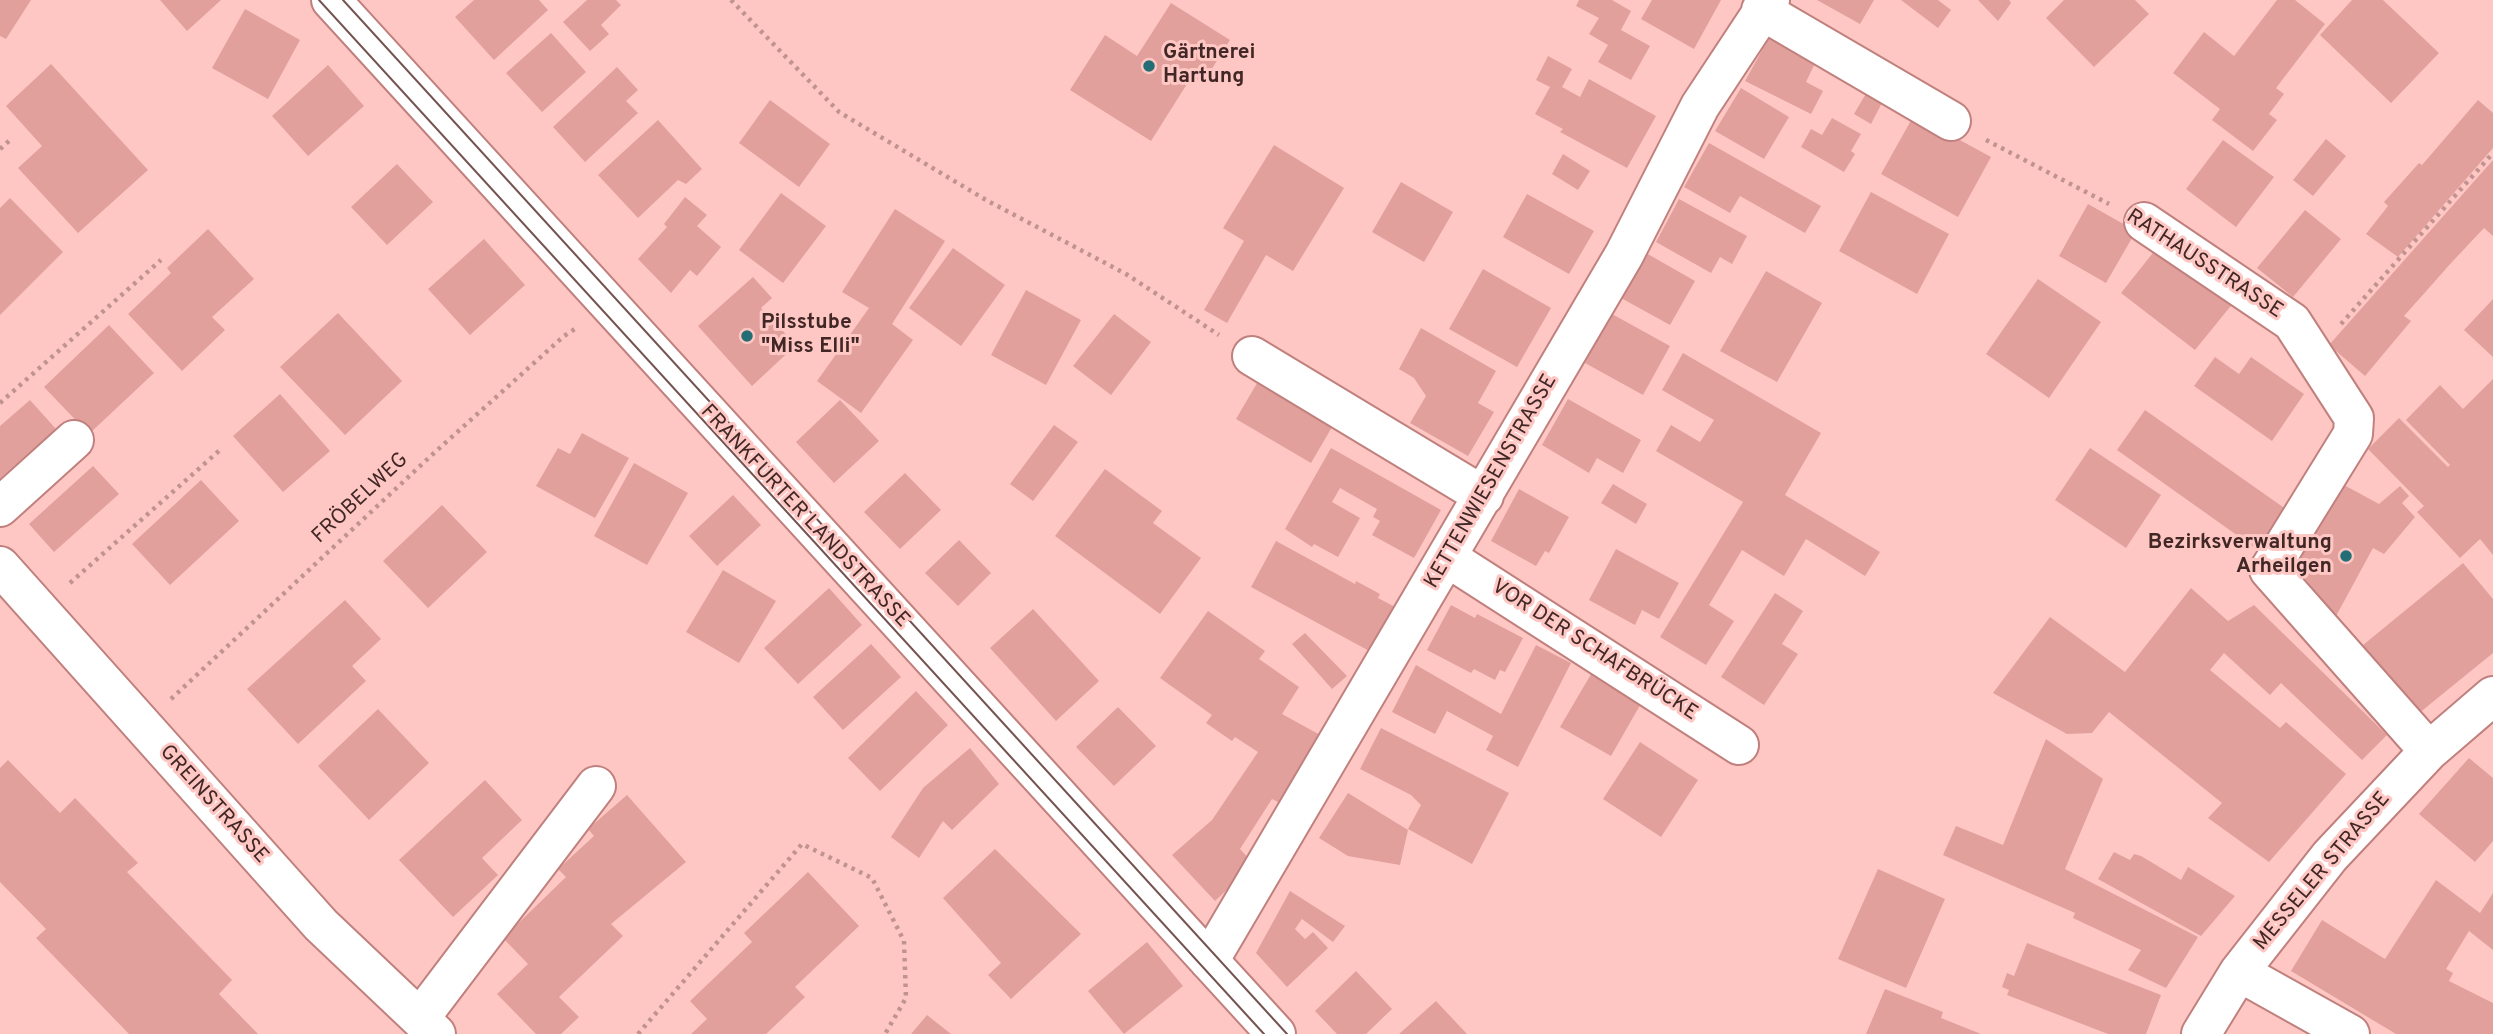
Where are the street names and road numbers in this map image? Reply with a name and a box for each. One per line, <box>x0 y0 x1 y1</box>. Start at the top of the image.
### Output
street label: RATHAUSSTRASSE <box>2121 205 2287 325</box>
street label: KETTENWIESENSTRASSE <box>1420 370 1564 594</box>
street label: FRANKFURTER LANDSTRASSE <box>694 400 914 634</box>
street label: FRÖBELWEG <box>308 448 414 550</box>
street label: VOR DER SCHAFBRÜCKE <box>1486 575 1702 727</box>
street label: GREINSTRASSE <box>153 740 273 870</box>
street label: MESSELER STRASSE <box>2249 788 2397 956</box>

